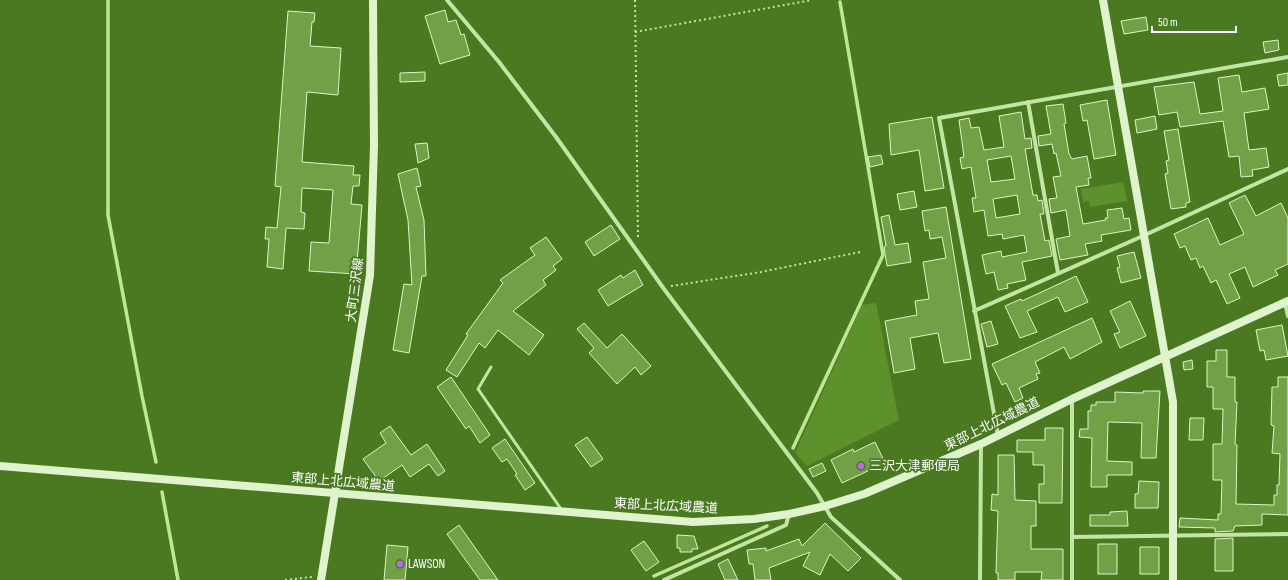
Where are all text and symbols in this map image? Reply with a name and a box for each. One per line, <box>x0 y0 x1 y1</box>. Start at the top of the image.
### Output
scale bar <box>1152 8 1236 34</box>
text: 50 m <box>1158 15 1178 30</box>
street label: 大町三沢線 <box>343 257 367 323</box>
street label: 東部上北広域農道 <box>942 394 1042 454</box>
place label: 三沢大津郵便局 <box>869 458 960 474</box>
marker: 三沢大津郵便局 <box>856 461 866 471</box>
street label: 東部上北広域農道 <box>290 469 396 495</box>
street label: 東部上北広域農道 <box>614 495 718 517</box>
place label: LAWSON <box>408 556 445 572</box>
marker: LAWSON <box>395 559 405 569</box>

